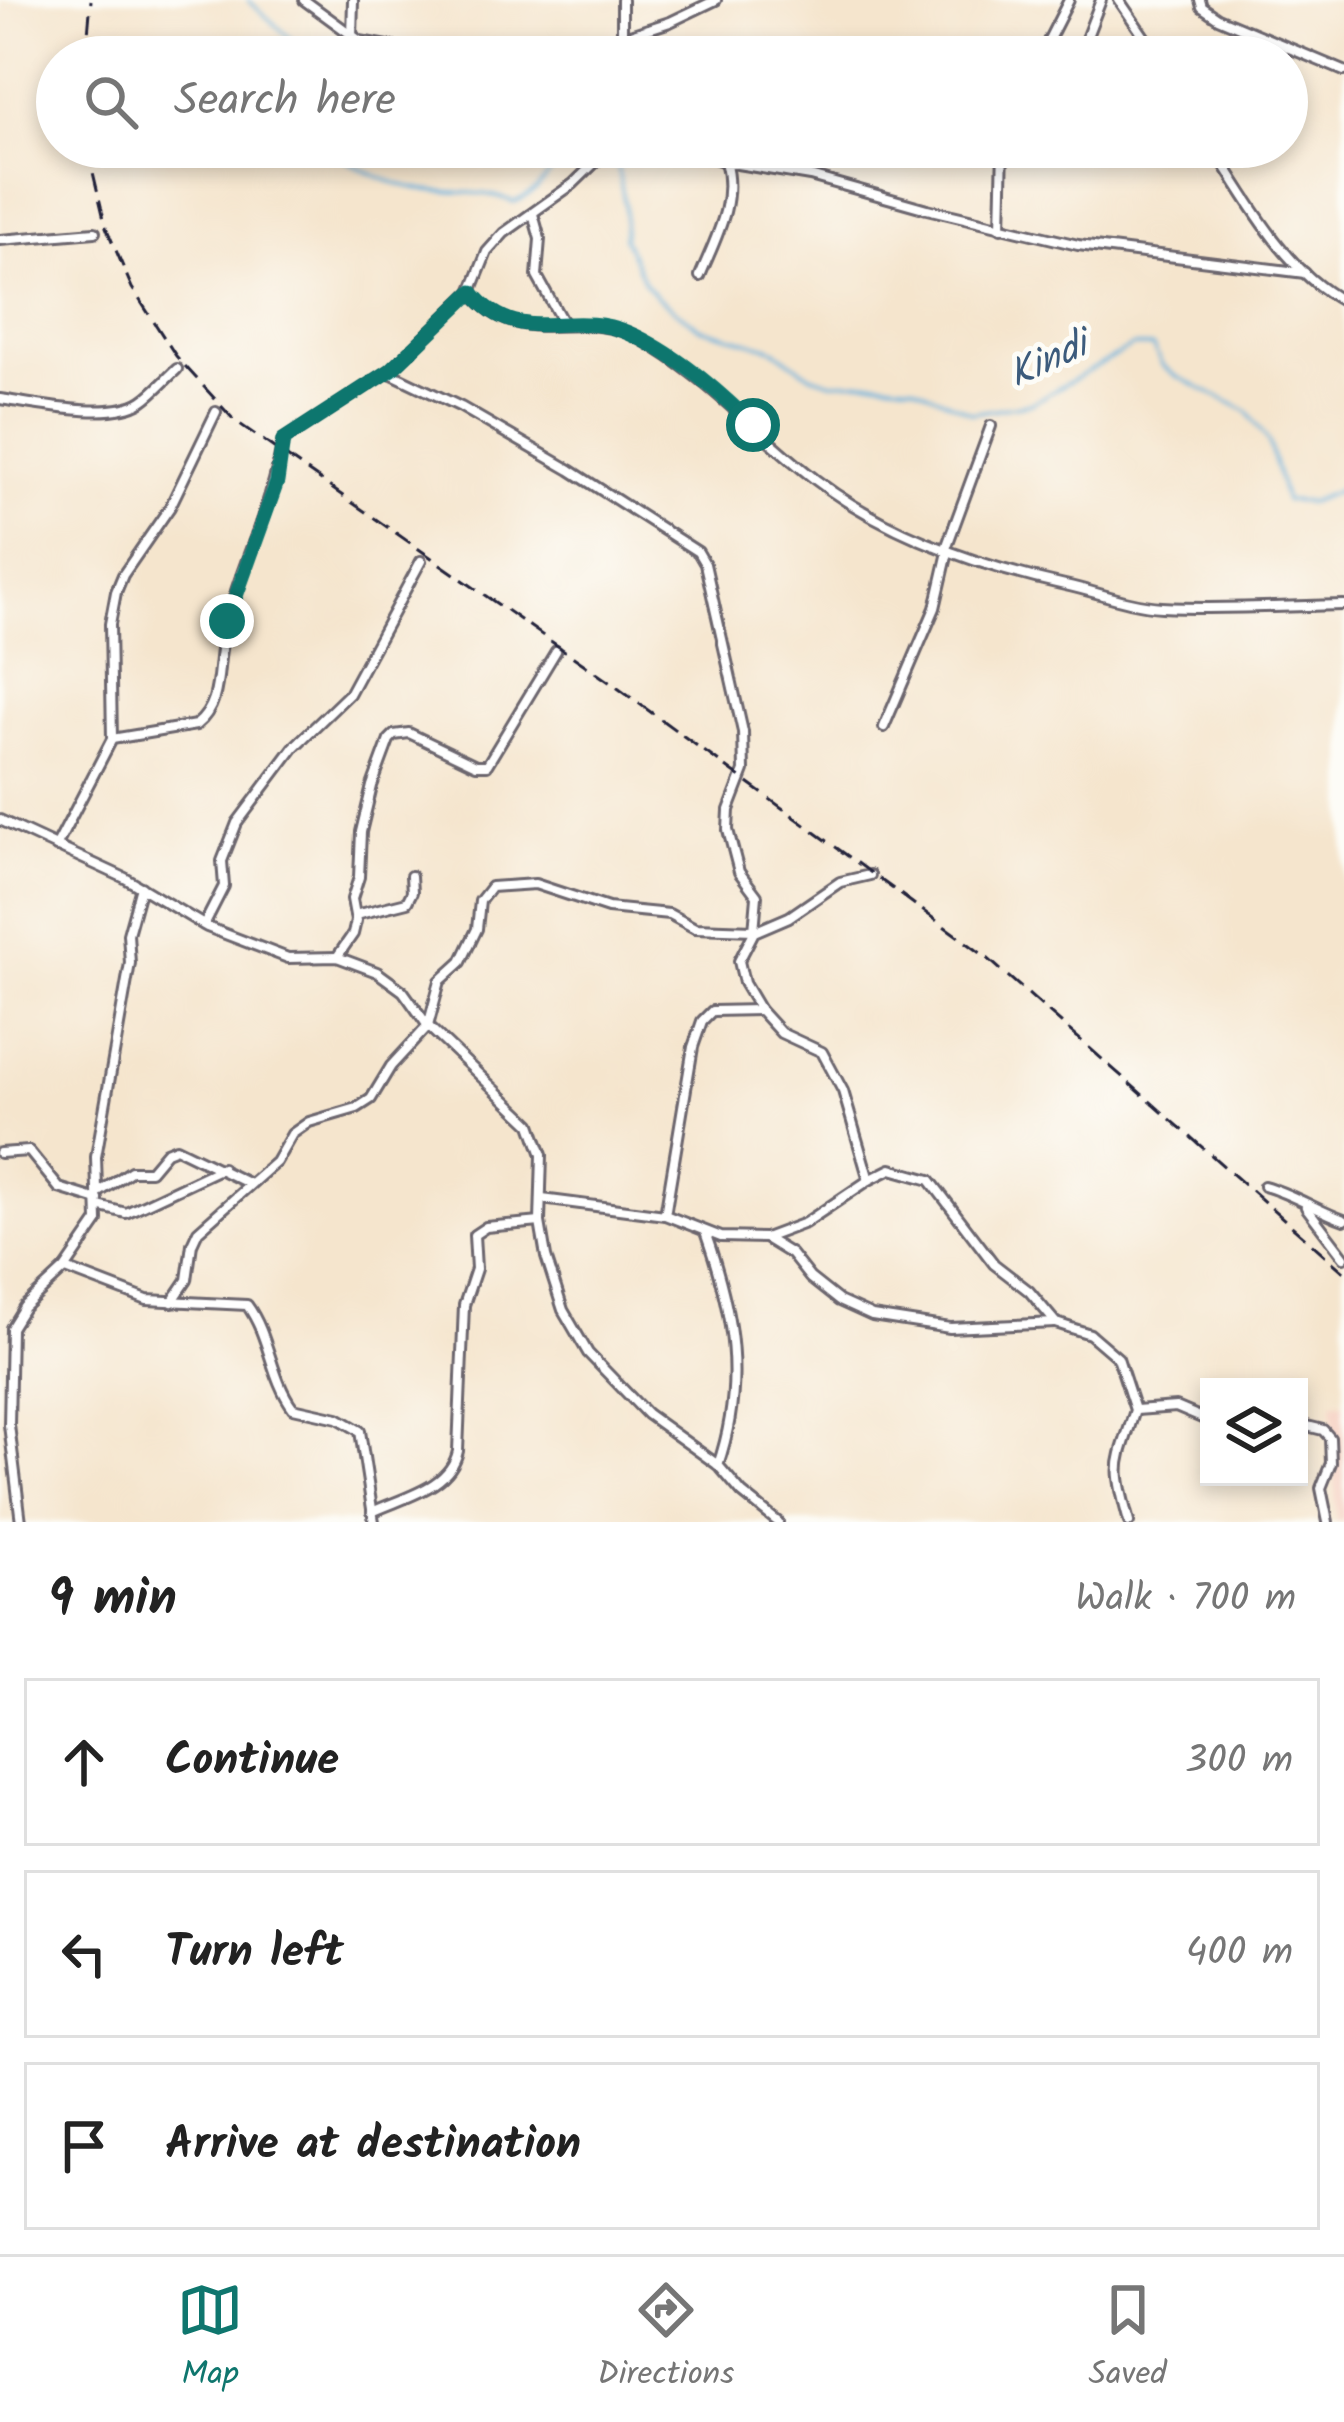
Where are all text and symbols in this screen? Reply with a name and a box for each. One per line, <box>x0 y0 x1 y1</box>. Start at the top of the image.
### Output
search box <box>36 36 1308 168</box>
text: Search here <box>174 66 396 138</box>
icon: search <box>78 69 144 135</box>
water label: Kindi <box>998 313 1106 407</box>
route start <box>726 398 780 452</box>
route end <box>200 594 254 648</box>
map controls <box>1200 1378 1308 1486</box>
button: layers <box>1200 1378 1308 1486</box>
text: 9 min <box>48 1560 177 1641</box>
text: Walk · 700 m <box>1075 1569 1296 1631</box>
text: Continue <box>165 1726 339 1798</box>
icon: ahead <box>51 1729 117 1795</box>
text: 300 m <box>1185 1731 1293 1793</box>
text: Turn left <box>165 1918 344 1990</box>
icon: left <box>51 1921 117 1987</box>
text: 400 m <box>1186 1923 1293 1985</box>
text: Arrive at destination <box>165 2110 581 2182</box>
icon: arrive <box>51 2113 117 2179</box>
tab: Map <box>177 2277 243 2402</box>
tab: Directions <box>597 2277 734 2402</box>
tab: Saved <box>1089 2277 1167 2402</box>

